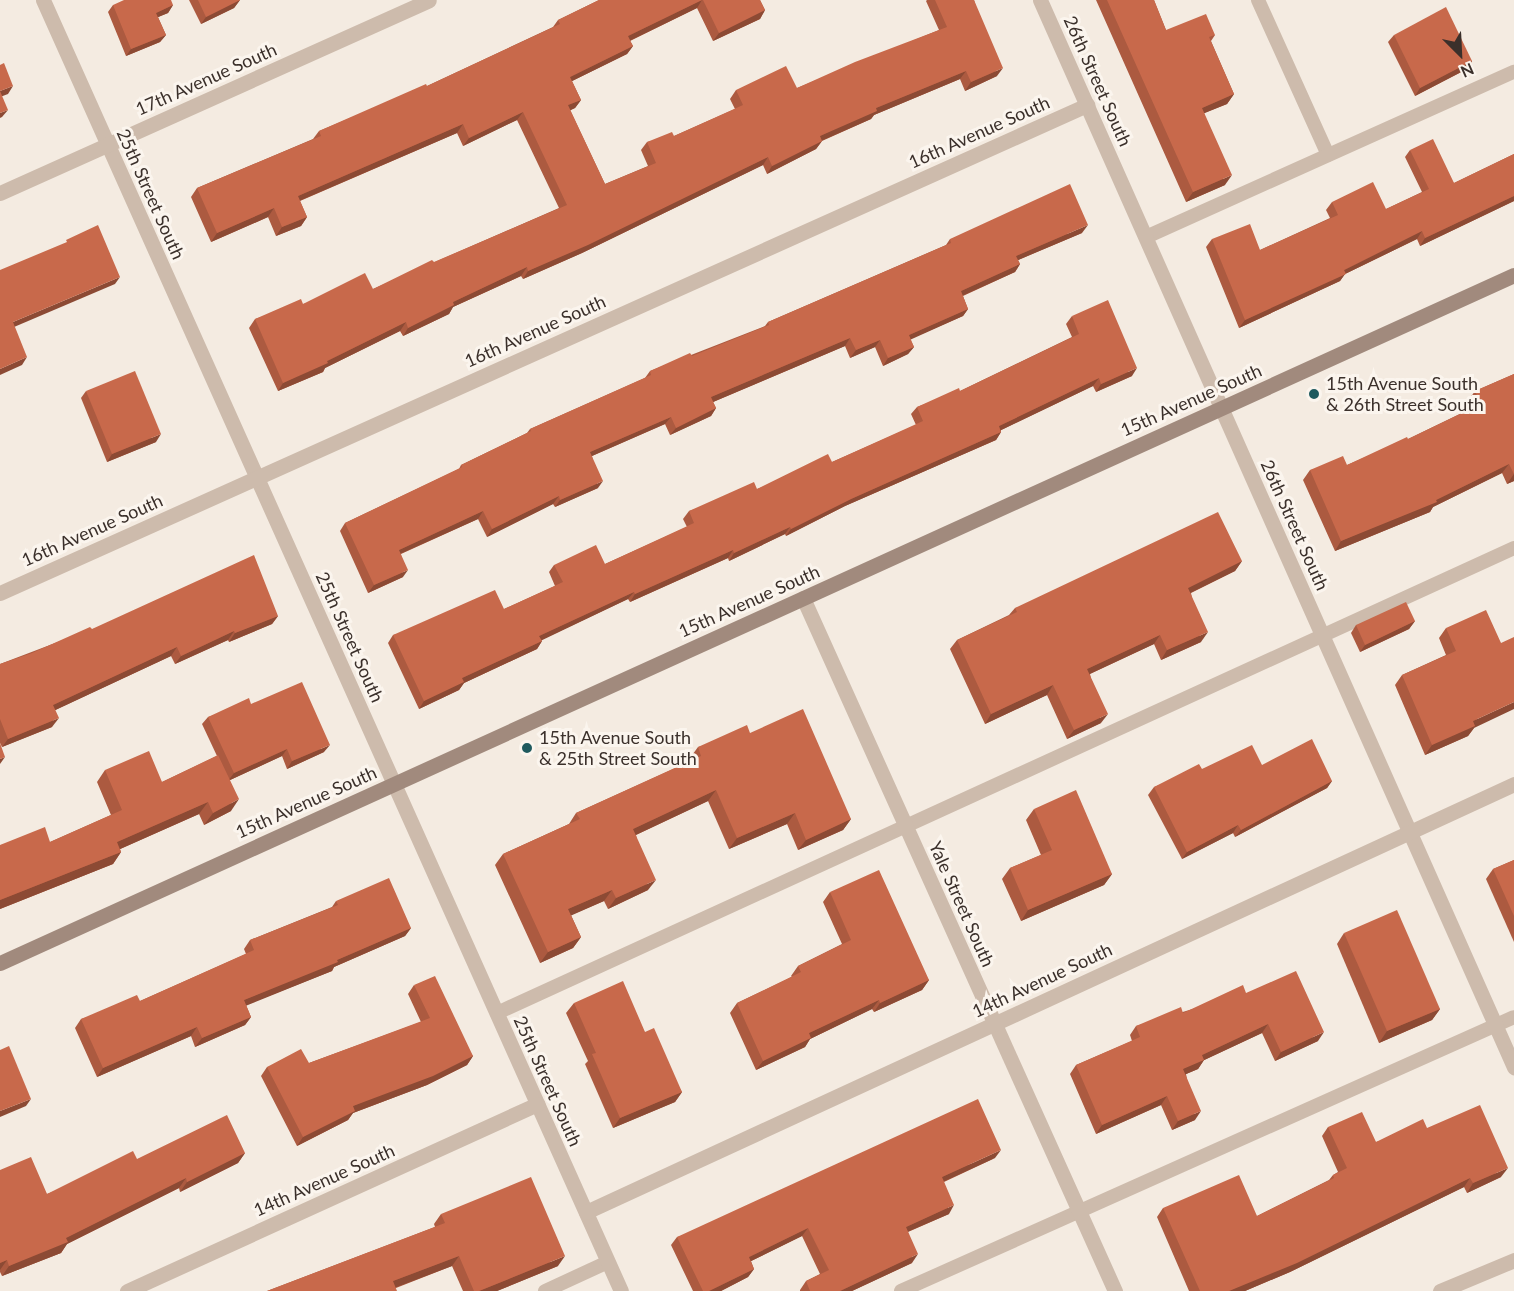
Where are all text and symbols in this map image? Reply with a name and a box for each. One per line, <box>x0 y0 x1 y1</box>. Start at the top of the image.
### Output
street label: 26th Street South <box>1060 12 1136 150</box>
north arrow <box>1430 24 1490 84</box>
street label: 17th Avenue South <box>132 38 280 120</box>
text: N <box>1458 60 1477 82</box>
street label: 16th Avenue South <box>905 91 1053 173</box>
street label: 25th Street South <box>113 125 189 263</box>
street label: 16th Avenue South <box>461 290 609 372</box>
street label: 15th Avenue South <box>1117 359 1265 441</box>
place label: 15th Avenue South & 26th Street South <box>1326 373 1484 416</box>
marker: 15th Avenue South & 26th Street South <box>1307 387 1321 401</box>
street label: 26th Street South <box>1257 456 1333 594</box>
street label: 16th Avenue South <box>18 489 166 571</box>
street label: 15th Avenue South <box>675 560 823 642</box>
street label: 25th Street South <box>312 568 388 706</box>
place label: 15th Avenue South & 25th Street South <box>539 727 697 770</box>
marker: 15th Avenue South & 25th Street South <box>520 741 534 755</box>
street label: 15th Avenue South <box>232 761 380 843</box>
street label: Yale Street South <box>925 838 999 970</box>
street label: 14th Avenue South <box>968 938 1116 1022</box>
street label: 25th Street South <box>510 1012 586 1150</box>
street label: 14th Avenue South <box>250 1139 398 1221</box>

